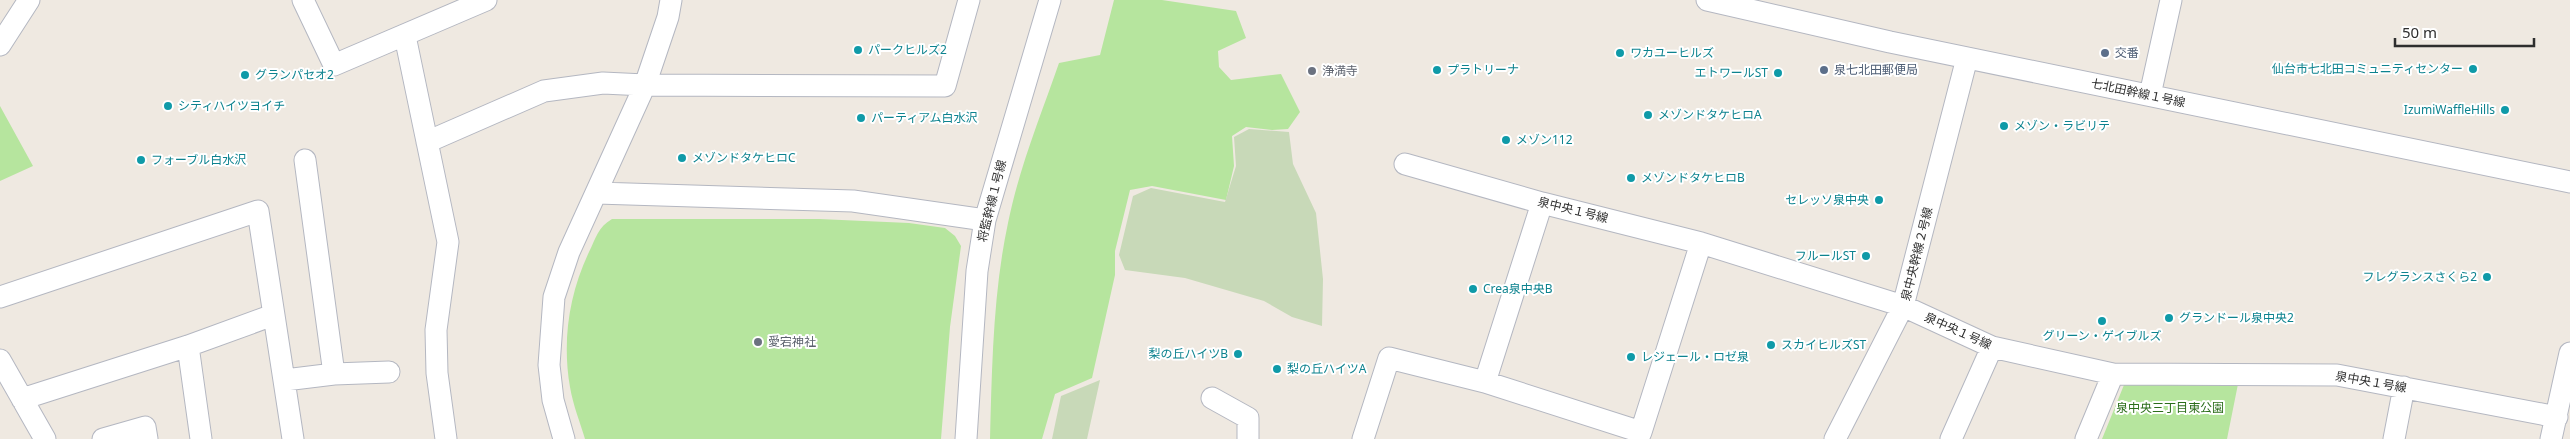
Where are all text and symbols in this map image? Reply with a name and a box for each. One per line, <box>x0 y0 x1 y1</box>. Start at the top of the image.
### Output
scale bar <box>2395 15 2534 47</box>
text: 50 m <box>2402 22 2437 42</box>
place label: パークヒルズ2 <box>868 41 947 58</box>
marker: パークヒルズ2 <box>852 44 864 56</box>
place label: ワカユーヒルズ <box>1630 44 1714 61</box>
place label: 交番 <box>2115 44 2139 61</box>
marker: ワカユーヒルズ <box>1614 47 1626 59</box>
marker: 交番 <box>2099 47 2111 59</box>
place label: 仙台市七北田コミュニティセンター <box>2272 60 2463 77</box>
place label: プラトリーナ <box>1447 61 1519 78</box>
place label: 泉七北田郵便局 <box>1834 61 1918 78</box>
place label: 浄満寺 <box>1322 62 1358 79</box>
marker: 仙台市七北田コミュニティセンター <box>2467 63 2479 75</box>
marker: プラトリーナ <box>1431 64 1443 76</box>
place label: エトワールST <box>1695 64 1768 81</box>
marker: 泉七北田郵便局 <box>1818 64 1830 76</box>
marker: 浄満寺 <box>1306 65 1318 77</box>
place label: グランパセオ2 <box>255 66 334 83</box>
marker: エトワールST <box>1772 67 1784 79</box>
marker: グランパセオ2 <box>239 69 251 81</box>
street label: 七北田幹線１号線 <box>2089 74 2187 111</box>
place label: シティハイツヨイチ <box>178 97 285 114</box>
marker: シティハイツヨイチ <box>162 100 174 112</box>
place label: IzumiWaffleHills <box>2404 101 2495 118</box>
marker: IzumiWaffleHills <box>2499 104 2511 116</box>
place label: メゾンドタケヒロA <box>1658 106 1762 123</box>
place label: パーティアム白水沢 <box>871 109 977 126</box>
marker: メゾンドタケヒロA <box>1642 109 1654 121</box>
marker: パーティアム白水沢 <box>855 112 867 124</box>
place label: メゾン・ラビリテ <box>2014 117 2110 134</box>
marker: メゾン・ラビリテ <box>1998 120 2010 132</box>
place label: メゾン112 <box>1516 131 1573 148</box>
marker: メゾン112 <box>1500 134 1512 146</box>
place label: メゾンドタケヒロC <box>692 149 796 166</box>
place label: フォーブル白水沢 <box>151 151 246 168</box>
marker: メゾンドタケヒロC <box>676 152 688 164</box>
marker: フォーブル白水沢 <box>135 154 147 166</box>
street label: 将監幹線１号線 <box>973 158 1010 244</box>
place label: メゾンドタケヒロB <box>1641 169 1745 186</box>
marker: メゾンドタケヒロB <box>1625 172 1637 184</box>
place label: セレッソ泉中央 <box>1785 191 1869 208</box>
street label: 泉中央１号線 <box>1536 193 1610 226</box>
marker: セレッソ泉中央 <box>1873 194 1885 206</box>
street label: 泉中央幹線２号線 <box>1897 205 1936 303</box>
place label: フルールST <box>1795 247 1856 264</box>
marker: フルールST <box>1860 250 1872 262</box>
place label: フレグランスさくら2 <box>2362 268 2477 285</box>
marker: フレグランスさくら2 <box>2481 271 2493 283</box>
place label: Crea泉中央B <box>1483 280 1553 297</box>
marker: Crea泉中央B <box>1467 283 1479 295</box>
street label: 泉中央１号線 <box>1922 308 1995 353</box>
place label: グランドール泉中央2 <box>2179 309 2294 326</box>
marker: グランドール泉中央2 <box>2163 312 2175 324</box>
marker: グリーン・ゲイブルズ <box>2096 315 2108 327</box>
place label: グリーン・ゲイブルズ <box>2042 327 2162 344</box>
place label: 愛宕神社 <box>768 333 816 350</box>
marker: 愛宕神社 <box>752 336 764 348</box>
place label: スカイヒルズST <box>1781 336 1867 353</box>
marker: スカイヒルズST <box>1765 339 1777 351</box>
place label: 梨の丘ハイツB <box>1148 345 1228 362</box>
marker: 梨の丘ハイツB <box>1232 348 1244 360</box>
place label: レジェール・ロゼ泉 <box>1641 348 1749 365</box>
marker: レジェール・ロゼ泉 <box>1625 351 1637 363</box>
place label: 梨の丘ハイツA <box>1287 360 1367 377</box>
marker: 梨の丘ハイツA <box>1271 363 1283 375</box>
street label: 泉中央１号線 <box>2334 367 2408 396</box>
park label: 泉中央三丁目東公園 <box>2116 399 2224 416</box>

